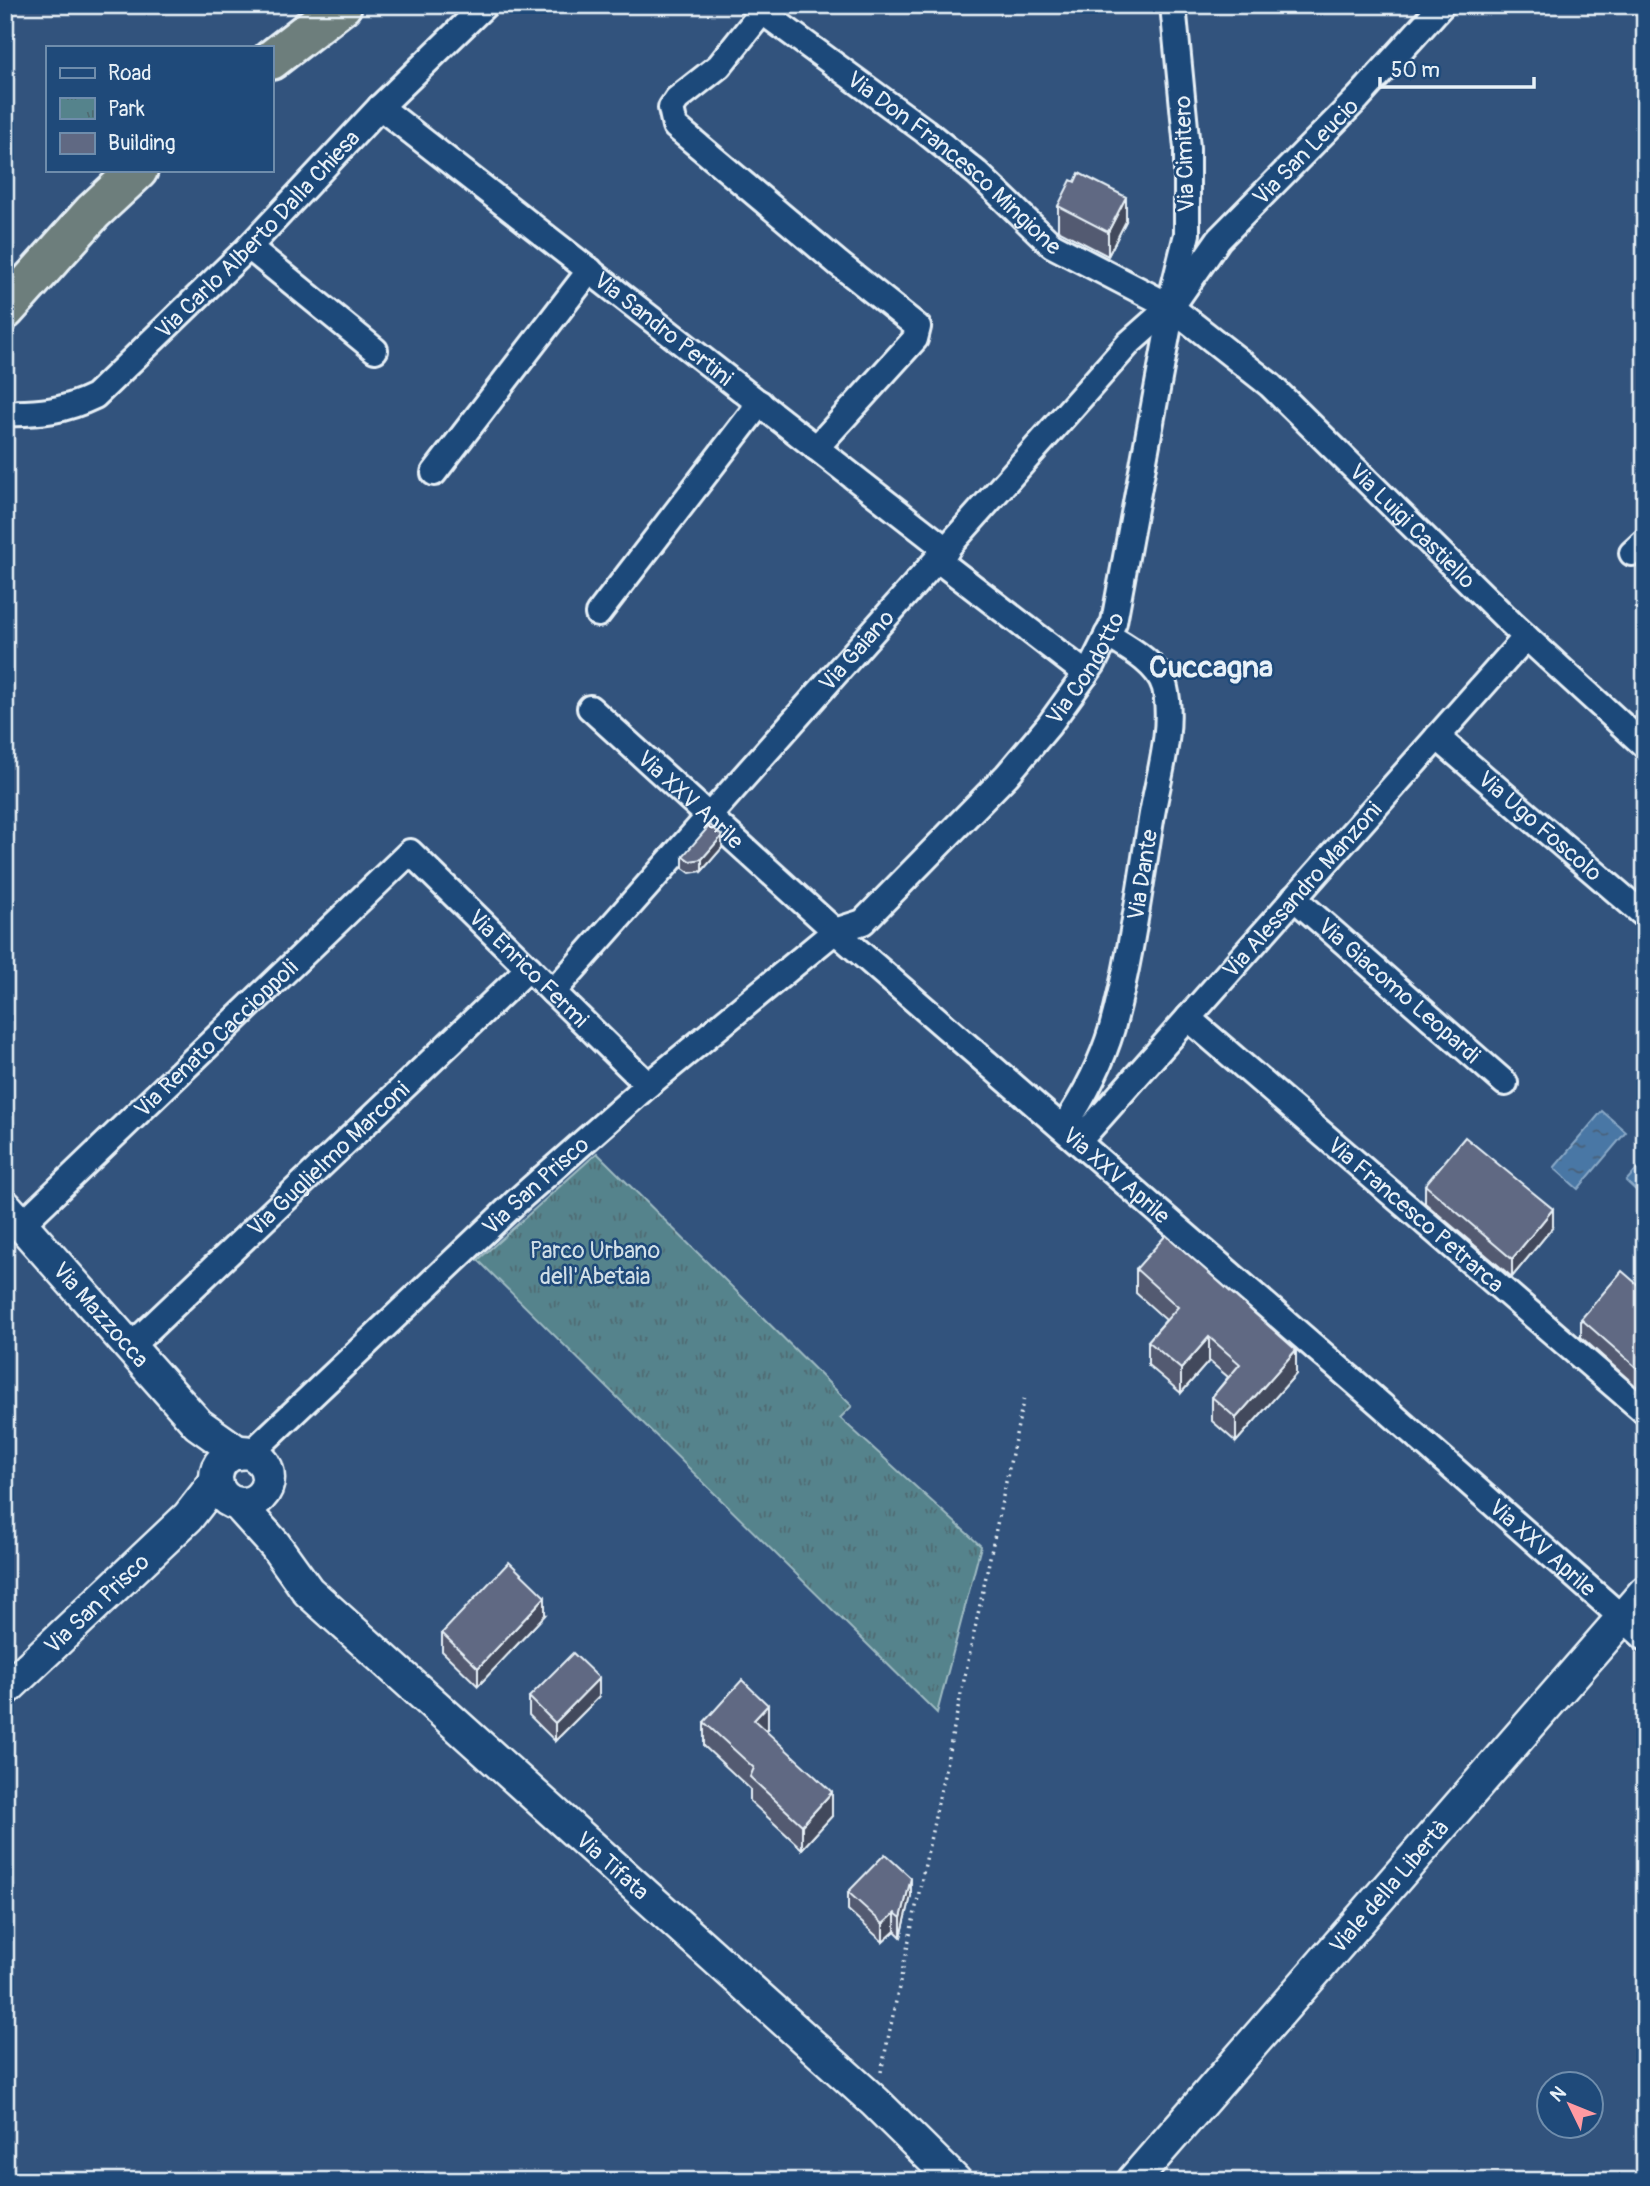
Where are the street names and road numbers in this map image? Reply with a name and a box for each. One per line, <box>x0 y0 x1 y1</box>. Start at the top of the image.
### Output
street label: Via Don Francesco Mingione <box>841 65 1066 262</box>
street label: Via San Leucio <box>1247 92 1365 211</box>
street label: Via Cimitero <box>1168 95 1201 213</box>
street label: Via Carlo Alberto Dalla Chiesa <box>149 124 366 345</box>
street label: Via Sandro Pertini <box>588 266 739 392</box>
street label: Via Luigi Castiello <box>1343 457 1482 595</box>
street label: Via Gaiano <box>813 604 901 697</box>
street label: Via Condotto <box>1040 611 1130 731</box>
street label: Via XXV Aprile <box>631 744 750 856</box>
street label: Via Ugo Foscolo <box>1472 765 1608 888</box>
street label: Via Alessandro Manzoni <box>1216 796 1388 984</box>
street label: Via Dante <box>1121 827 1164 922</box>
street label: Via Enrico Fermi <box>462 903 595 1034</box>
street label: Via Giacomo Leopardi <box>1312 912 1486 1070</box>
street label: Via Renato Caccioppoli <box>128 953 304 1124</box>
street label: Via Guglielmo Marconi <box>242 1075 416 1243</box>
street label: Via XXV Aprile <box>1056 1121 1177 1231</box>
street label: Via San Prisco <box>476 1130 595 1241</box>
street label: Via Francesco Petrarca <box>1321 1131 1510 1299</box>
street label: Via Mazzocca <box>46 1256 155 1374</box>
street label: Via XXV Aprile <box>1483 1493 1602 1604</box>
street label: Via San Prisco <box>38 1547 156 1660</box>
street label: Viale della Libertà <box>1323 1814 1455 1960</box>
street label: Via Tifata <box>570 1825 655 1906</box>

